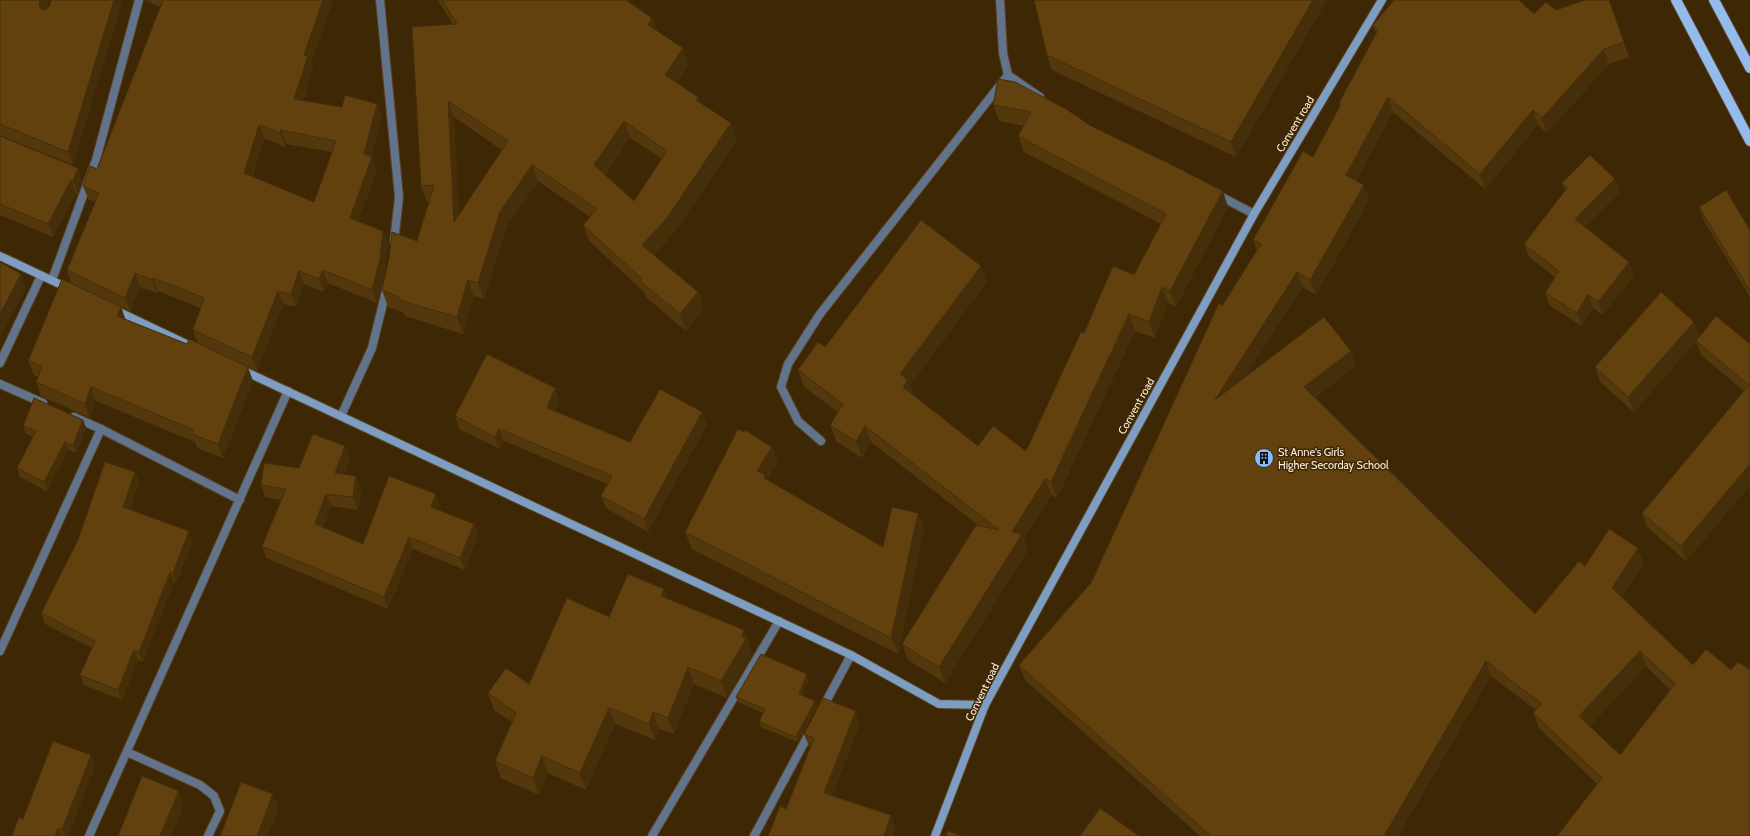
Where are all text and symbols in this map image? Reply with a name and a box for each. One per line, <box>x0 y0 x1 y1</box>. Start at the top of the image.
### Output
street label: Convent road <box>1273 94 1317 154</box>
street label: Convent road <box>1115 375 1157 437</box>
place label: St Anne's Girls Higher Secorday School <box>1278 445 1389 472</box>
building icon: St Anne's Girls Higher Secorday School <box>1253 447 1275 469</box>
street label: Convent road <box>962 661 1002 723</box>

